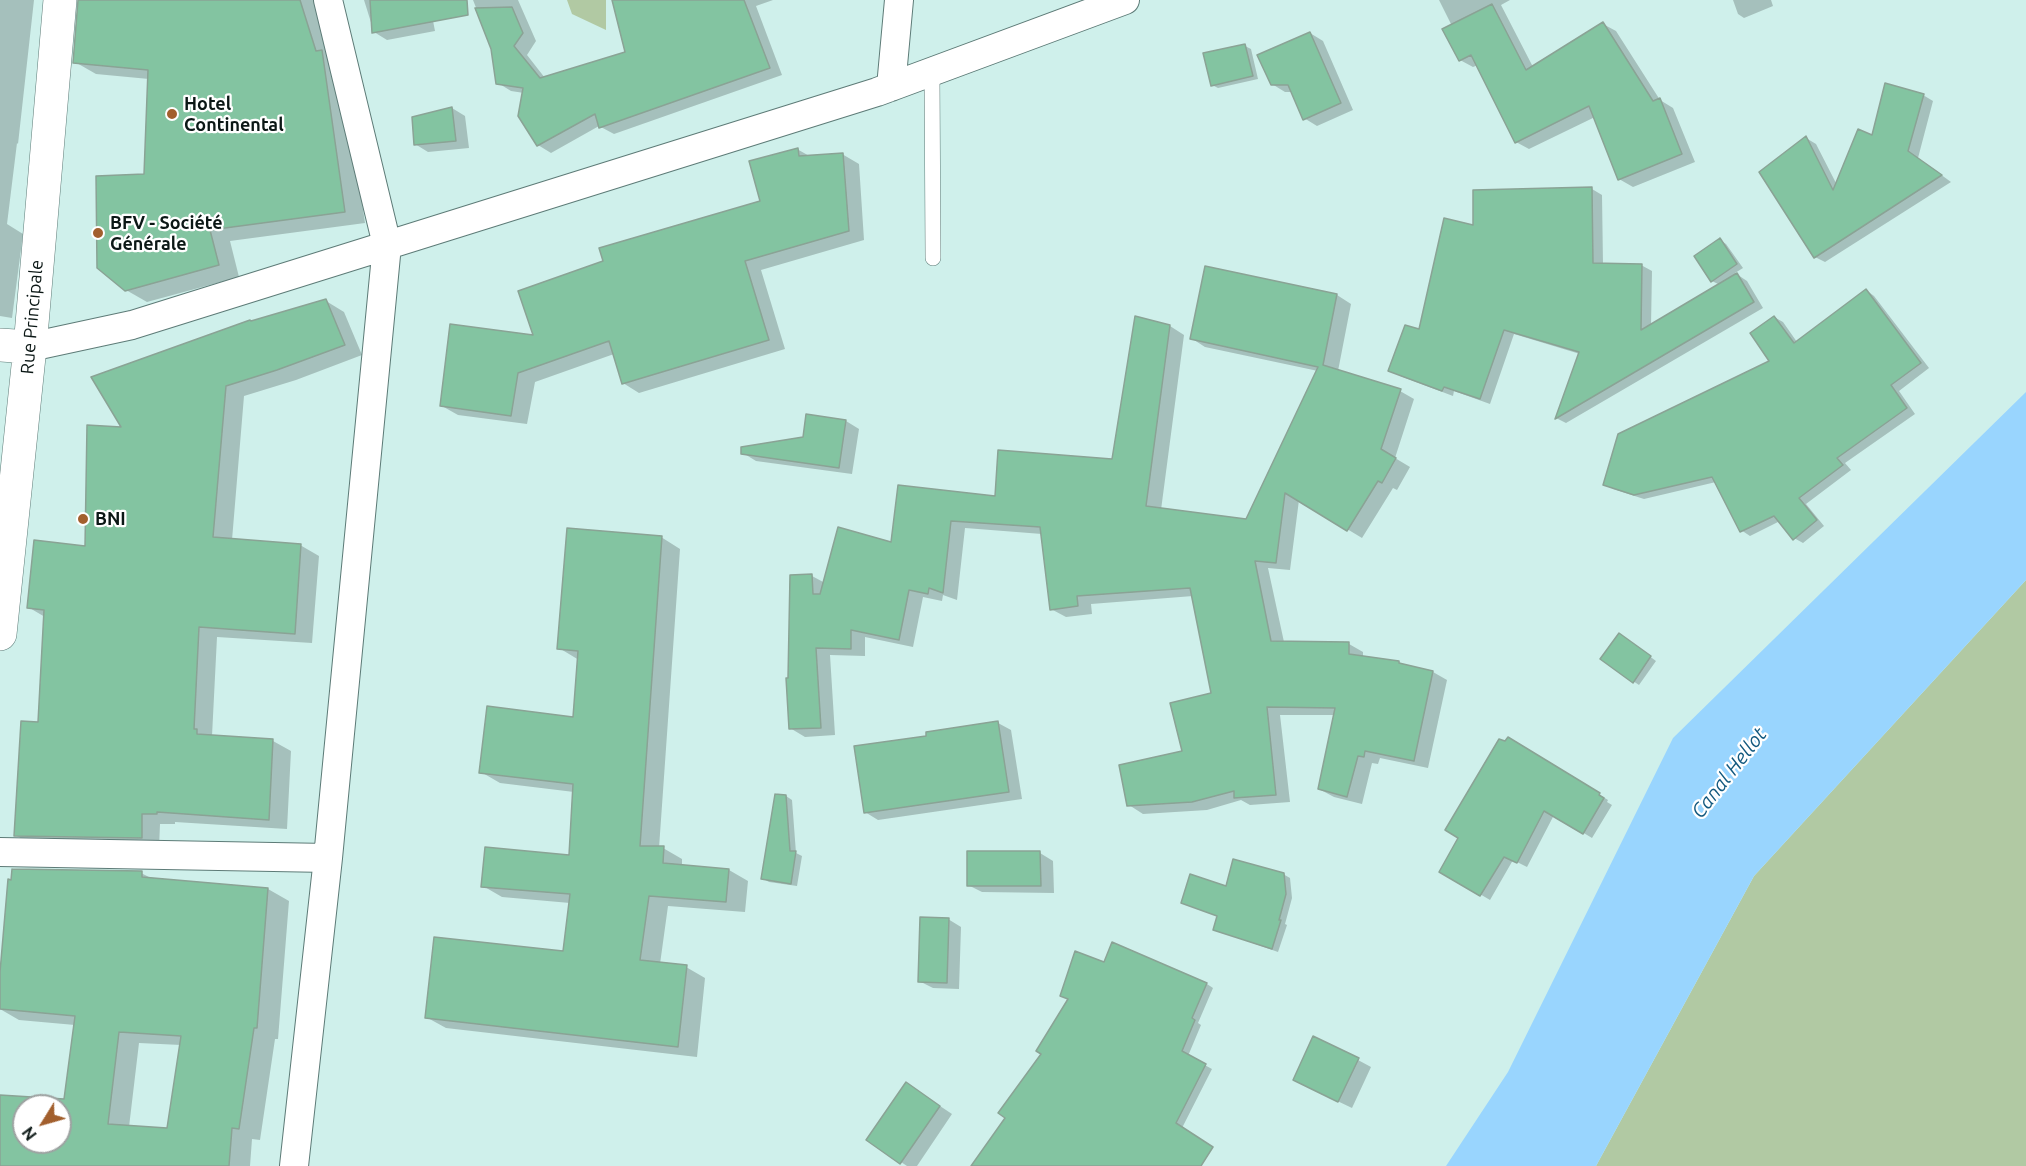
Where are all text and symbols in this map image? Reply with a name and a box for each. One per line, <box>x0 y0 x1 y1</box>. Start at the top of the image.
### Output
place label: Hotel Continental <box>184 93 284 136</box>
marker: Hotel Continental <box>165 107 179 121</box>
place label: BFV - Société Générale <box>110 212 223 254</box>
marker: BFV - Société Générale <box>91 226 105 240</box>
street label: Rue Principale <box>16 259 48 375</box>
place label: BNI <box>95 508 126 530</box>
marker: BNI <box>76 512 90 526</box>
water label: Canal Hellot <box>1686 723 1772 823</box>
north arrow <box>12 1094 72 1154</box>
text: N <box>18 1123 40 1144</box>

